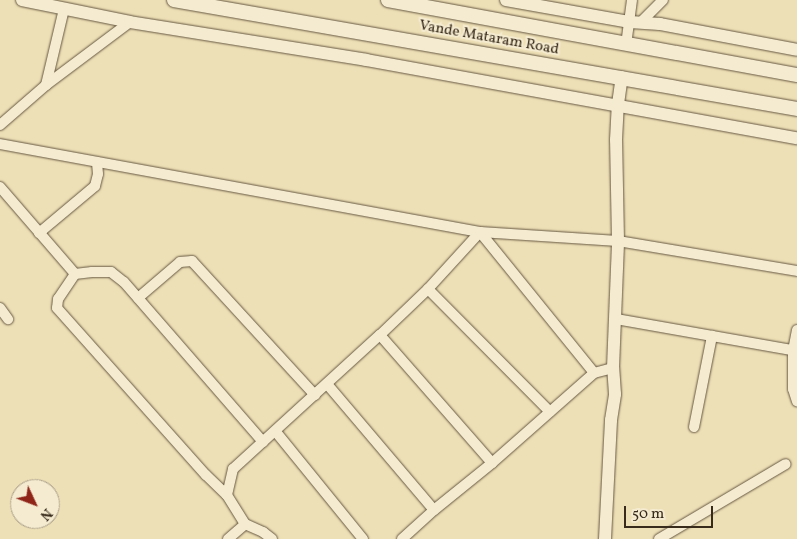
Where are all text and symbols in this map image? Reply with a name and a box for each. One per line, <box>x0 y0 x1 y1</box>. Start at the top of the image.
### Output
street label: Vande Mataram Road <box>418 17 560 59</box>
north arrow <box>10 479 60 529</box>
scale bar <box>627 496 716 528</box>
text: N <box>35 504 56 524</box>
text: 50 m <box>632 504 664 525</box>

